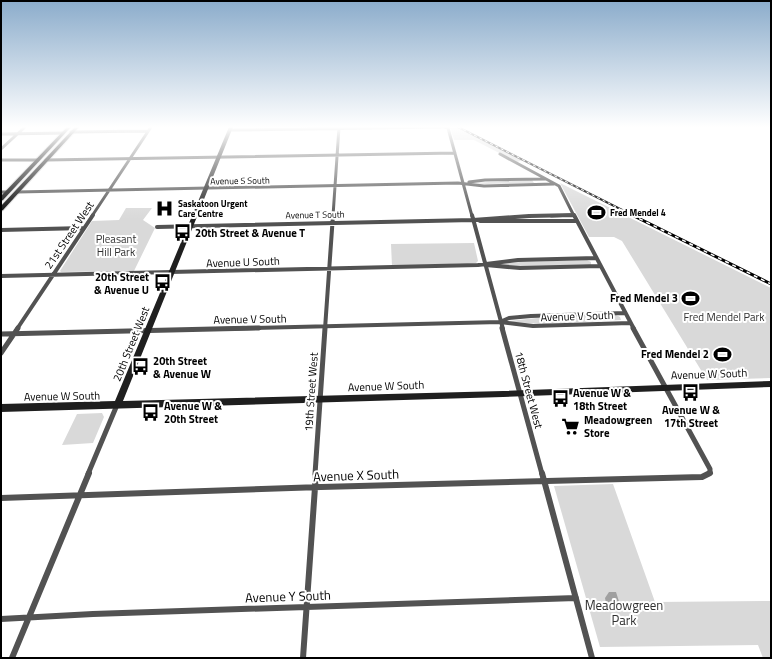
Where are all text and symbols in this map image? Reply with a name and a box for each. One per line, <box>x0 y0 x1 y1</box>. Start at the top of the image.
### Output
street label: Avenue S South <box>210 173 270 188</box>
place label: Saskatoon Urgent Care Centre <box>178 197 248 220</box>
street label: 21st Street West <box>40 198 98 272</box>
hospital icon: Saskatoon Urgent Care Centre <box>155 199 175 219</box>
sports icon: Fred Mendel 4 <box>587 203 607 223</box>
place label: Fred Mendel 4 <box>610 206 666 219</box>
street label: Avenue T South <box>285 207 345 222</box>
bus stop icon: 20th Street & Avenue T <box>172 223 192 243</box>
place label: 20th Street & Avenue T <box>195 225 305 241</box>
park label: Pleasant Hill Park <box>96 231 136 260</box>
street label: Avenue U South <box>206 253 280 271</box>
place label: 20th Street & Avenue U <box>94 269 149 298</box>
bus stop icon: 20th Street & Avenue U <box>152 273 172 293</box>
sports icon: Fred Mendel 3 <box>681 288 701 308</box>
place label: Fred Mendel 3 <box>610 290 678 306</box>
street label: 20th Street West <box>109 304 153 384</box>
street label: Avenue V South <box>540 307 614 325</box>
park label: Fred Mendel Park <box>683 309 765 325</box>
street label: Avenue V South <box>213 310 287 328</box>
sports icon: Fred Mendel 2 <box>712 344 732 364</box>
place label: Fred Mendel 2 <box>641 346 709 362</box>
street label: 18th Street West <box>511 350 547 431</box>
street label: 19th Street West <box>300 352 322 432</box>
place label: 20th Street & Avenue W <box>153 353 212 382</box>
bus stop icon: 20th Street & Avenue W <box>130 357 150 377</box>
street label: Avenue W South <box>671 365 748 383</box>
street label: Avenue W South <box>348 377 425 395</box>
bus stop icon: Avenue W & 17th Street <box>681 382 701 402</box>
place label: Avenue W & 18th Street <box>573 385 631 414</box>
street label: Avenue W South <box>24 387 100 405</box>
bus stop icon: Avenue W & 18th Street <box>550 389 570 409</box>
place label: Avenue W & 20th Street <box>164 398 222 427</box>
bus stop icon: Avenue W & 20th Street <box>141 402 161 422</box>
place label: Avenue W & 17th Street <box>662 402 720 431</box>
place label: Meadowgreen Store <box>584 412 652 441</box>
supermarket icon: Meadowgreen Store <box>561 416 581 436</box>
street label: Avenue X South <box>313 464 399 486</box>
street label: Avenue Y South <box>245 585 331 607</box>
park label: Meadowgreen Park <box>585 595 663 630</box>

